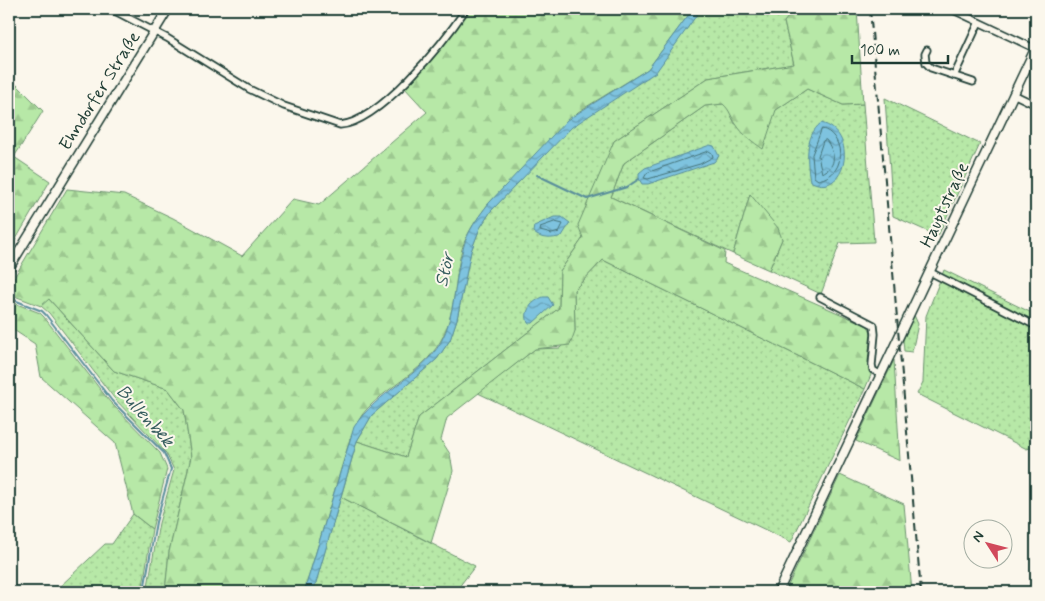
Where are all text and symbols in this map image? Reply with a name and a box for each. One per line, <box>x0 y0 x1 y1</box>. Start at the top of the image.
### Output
street label: Ehndorfer Straße <box>54 27 146 155</box>
scale bar <box>852 32 949 64</box>
text: 100 m <box>860 41 900 61</box>
street label: Hauptstraße <box>915 158 975 252</box>
water label: Stör <box>429 249 461 289</box>
water label: Bullenbek <box>110 380 181 454</box>
north arrow <box>962 518 1012 568</box>
text: N <box>968 528 988 546</box>

